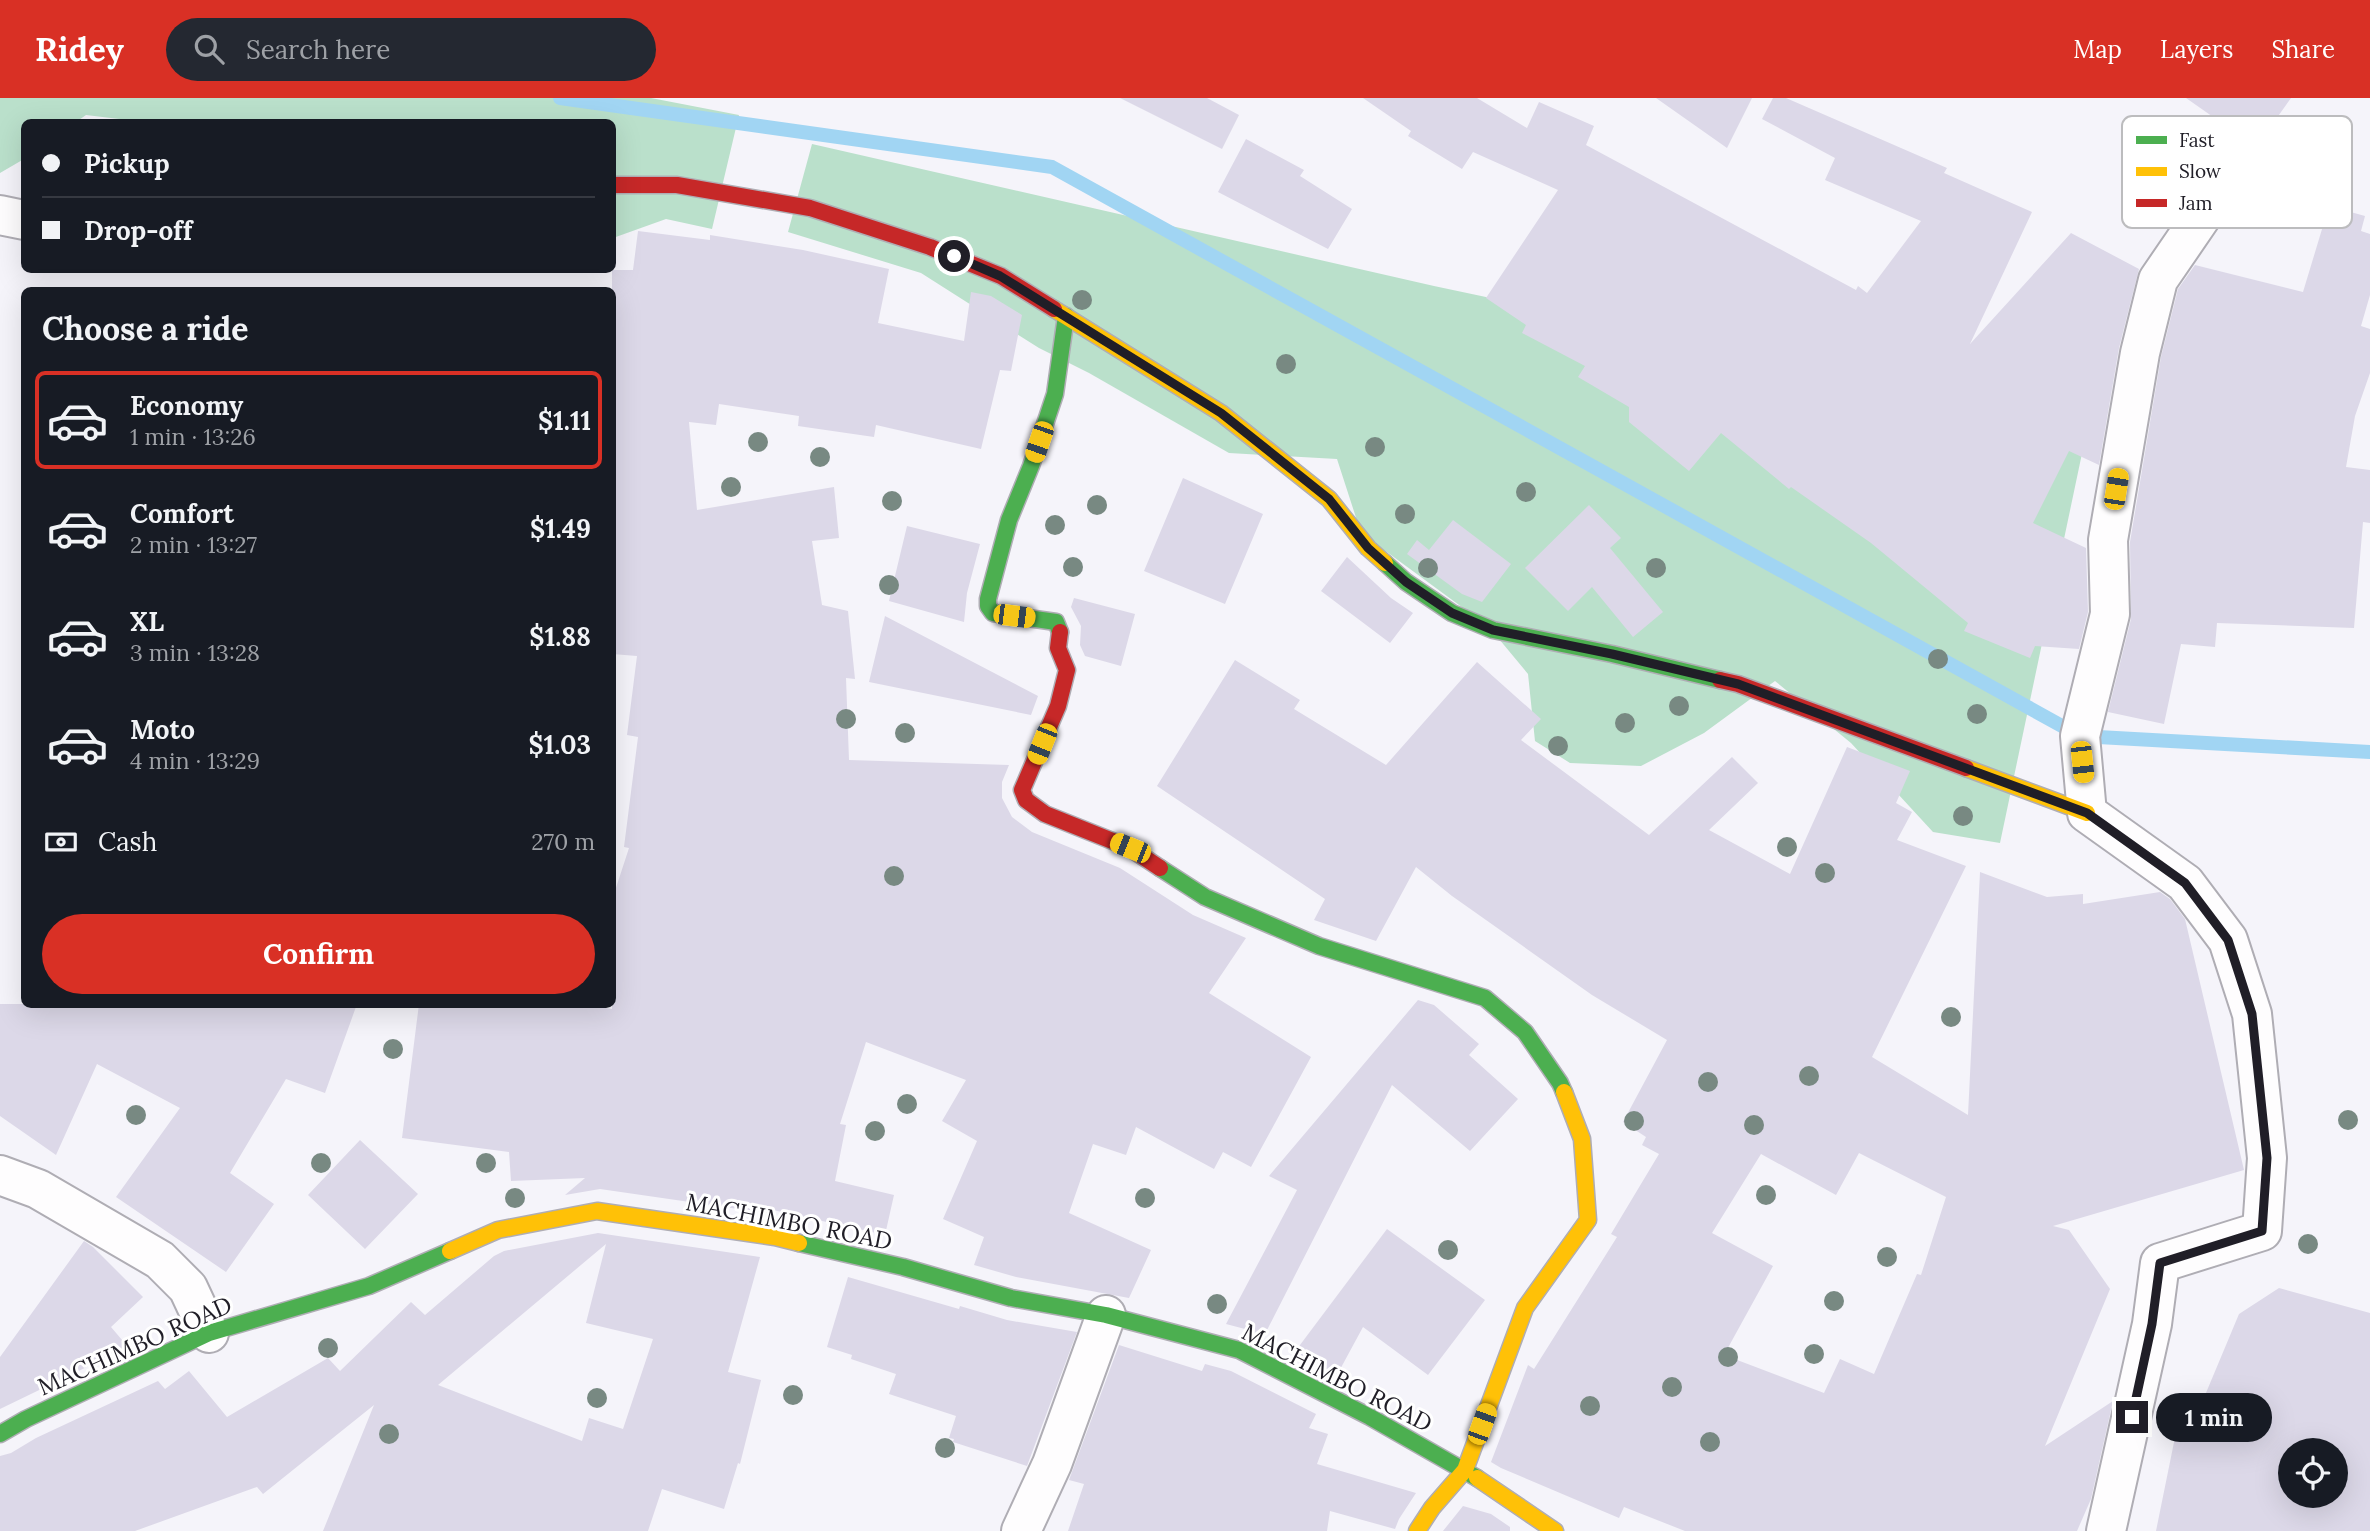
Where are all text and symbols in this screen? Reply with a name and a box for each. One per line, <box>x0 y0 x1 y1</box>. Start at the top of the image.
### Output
search box <box>166 18 656 81</box>
text: Ridey <box>35 28 124 70</box>
icon: search <box>190 30 228 68</box>
text: Search here <box>246 33 390 66</box>
text: Map <box>2073 34 2122 65</box>
text: Layers <box>2160 34 2233 65</box>
text: Share <box>2271 34 2335 65</box>
legend <box>2122 116 2352 228</box>
text: Fast <box>2179 128 2215 152</box>
text: Pickup <box>84 147 170 180</box>
text: Slow <box>2179 159 2222 183</box>
text: Jam <box>2178 191 2213 215</box>
text: Drop-off <box>84 214 192 247</box>
route start <box>938 240 970 272</box>
text: Choose a ride <box>42 308 249 349</box>
icon: car <box>46 389 109 452</box>
text: Economy <box>130 389 243 422</box>
text: $1.11 <box>538 404 591 437</box>
car <box>1023 419 1056 465</box>
text: 1 min · 13:26 <box>130 422 256 451</box>
car <box>2103 467 2130 511</box>
icon: car <box>46 497 109 560</box>
text: Comfort <box>130 497 234 530</box>
text: $1.49 <box>530 512 591 545</box>
text: 2 min · 13:27 <box>130 530 257 559</box>
car <box>992 603 1037 629</box>
icon: car <box>46 605 109 668</box>
text: XL <box>130 605 164 638</box>
text: $1.88 <box>529 620 591 653</box>
text: 3 min · 13:28 <box>130 638 260 667</box>
icon: car <box>46 713 109 776</box>
text: Moto <box>130 713 195 746</box>
car <box>1025 721 1060 767</box>
text: $1.03 <box>528 728 591 761</box>
car <box>2070 740 2095 784</box>
text: 4 min · 13:29 <box>130 746 260 775</box>
icon: cash <box>42 823 80 861</box>
text: Cash <box>98 825 157 858</box>
text: 270 m <box>531 827 595 856</box>
car <box>1107 830 1154 866</box>
button: Confirm <box>42 914 595 994</box>
street label: MACHIMBO ROAD <box>683 1186 895 1257</box>
street label: MACHIMBO ROAD <box>33 1289 237 1402</box>
street label: MACHIMBO ROAD <box>1237 1316 1438 1439</box>
callout: 1 min <box>2156 1392 2272 1442</box>
car <box>1465 1401 1500 1447</box>
route end <box>2116 1401 2148 1433</box>
text: 1 min <box>2185 1403 2243 1432</box>
map controls <box>2278 1438 2348 1508</box>
button: locate <box>2278 1438 2348 1508</box>

